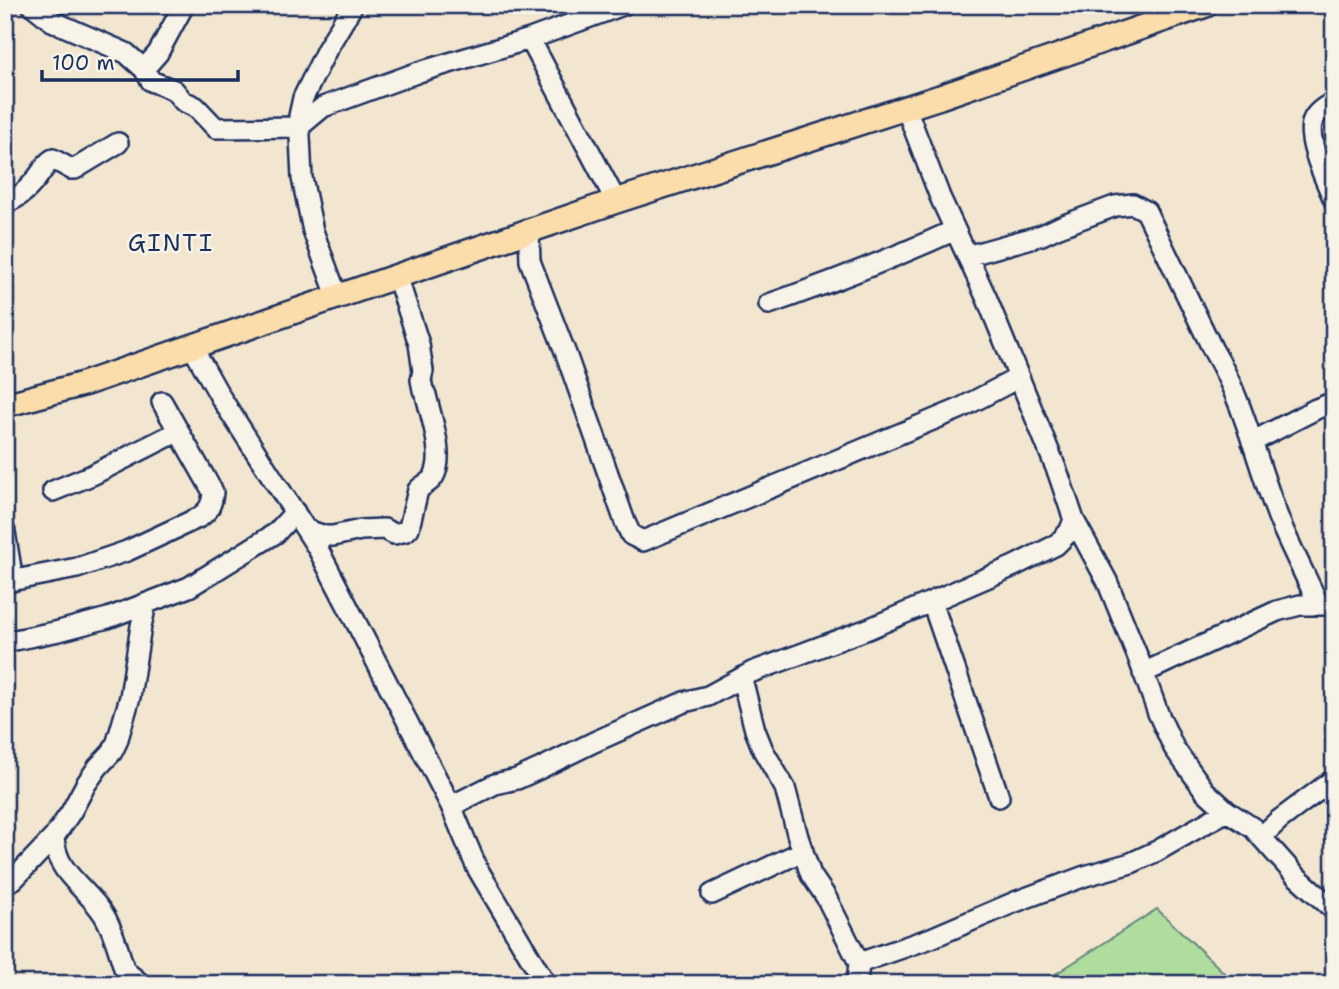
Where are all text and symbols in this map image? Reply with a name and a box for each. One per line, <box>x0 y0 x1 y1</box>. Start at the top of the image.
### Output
scale bar <box>42 38 238 82</box>
text: 100 m <box>52 49 115 77</box>
district label: GINTI <box>128 227 214 259</box>

